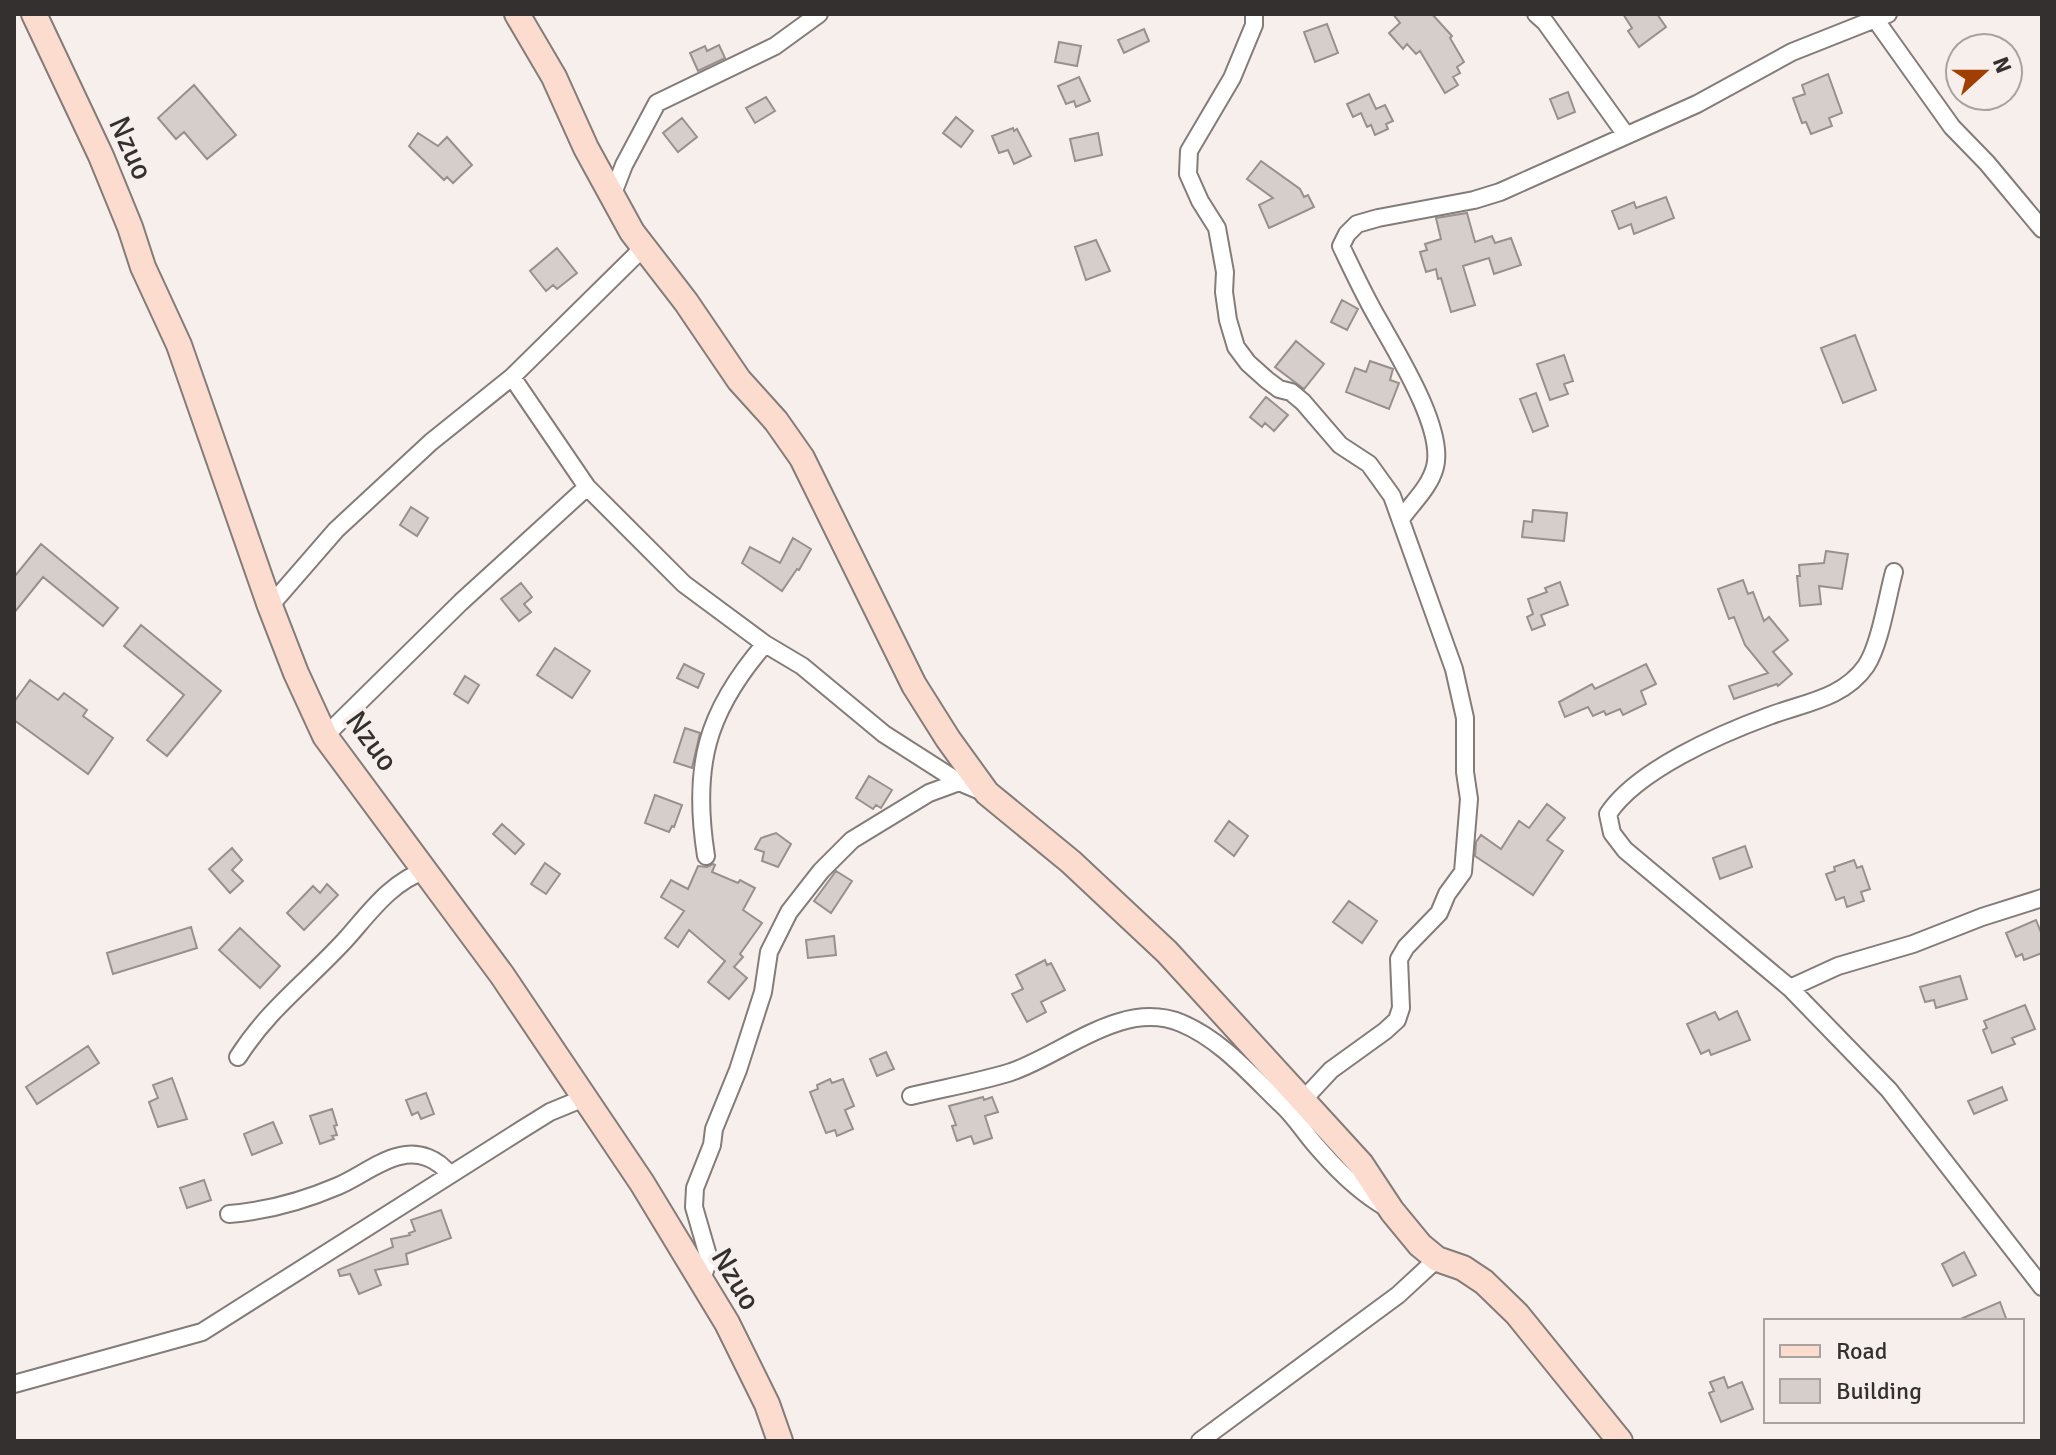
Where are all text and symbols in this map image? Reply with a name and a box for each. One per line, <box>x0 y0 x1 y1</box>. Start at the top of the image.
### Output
north arrow <box>1944 32 2024 112</box>
text: N <box>1987 53 2018 77</box>
street label: Nzuo <box>100 111 161 186</box>
street label: Nzuo <box>337 704 406 779</box>
street label: Nzuo <box>703 1242 768 1317</box>
legend <box>1764 1319 2024 1423</box>
text: Road <box>1836 1336 1887 1366</box>
text: Building <box>1836 1376 1922 1406</box>

